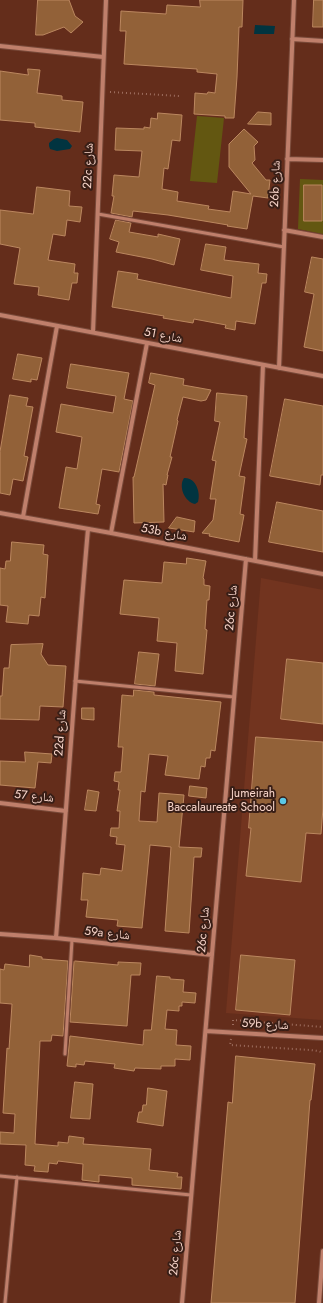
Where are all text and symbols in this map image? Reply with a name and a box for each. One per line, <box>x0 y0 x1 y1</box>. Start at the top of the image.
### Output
street label: 22c شارع <box>81 143 97 189</box>
street label: 26b شارع <box>268 160 284 208</box>
street label: شارع 51 <box>143 325 183 347</box>
street label: 53b شارع <box>140 521 188 545</box>
street label: 26c شارع <box>223 585 241 631</box>
street label: 22d شارع <box>52 709 70 757</box>
place label: Jumeirah Baccalaureate School <box>167 787 275 815</box>
street label: شارع 57 <box>14 788 54 806</box>
marker: Jumeirah Baccalaureate School <box>278 796 288 806</box>
street label: 26c شارع <box>195 907 213 953</box>
street label: 59a شارع <box>84 924 130 944</box>
street label: 59b شارع <box>241 1017 289 1033</box>
street label: 26c شارع <box>167 1230 185 1276</box>

